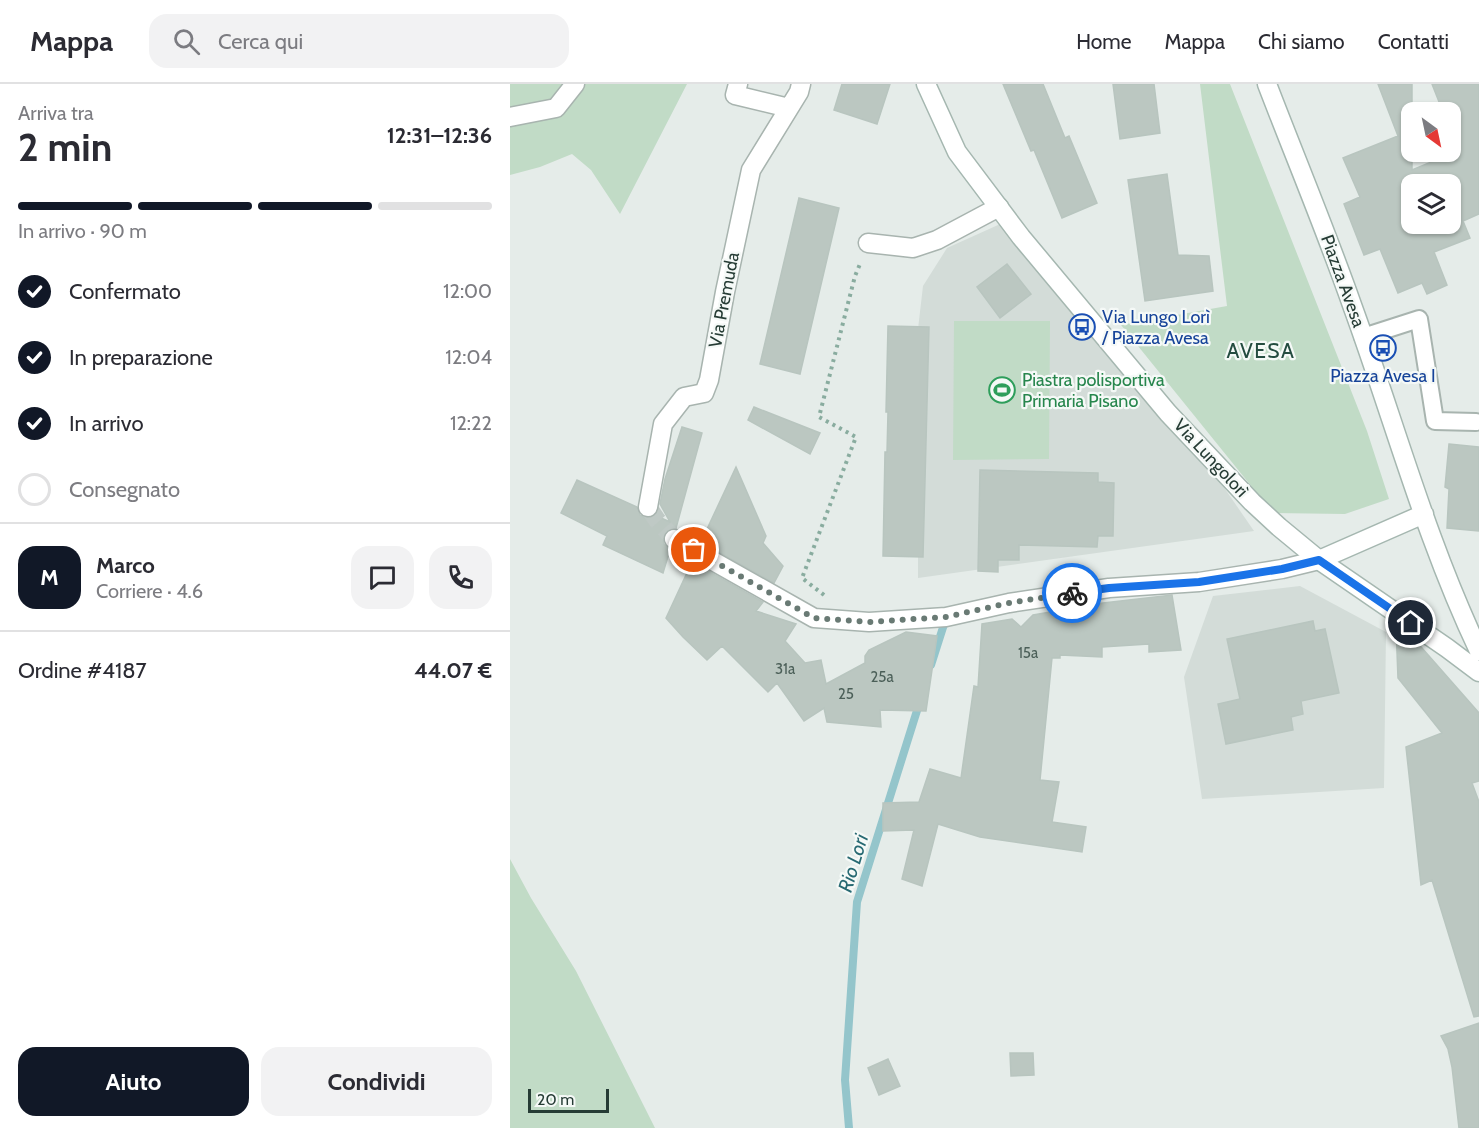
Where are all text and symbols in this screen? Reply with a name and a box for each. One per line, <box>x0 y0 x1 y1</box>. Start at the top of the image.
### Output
search box <box>149 14 569 68</box>
text: Mappa <box>30 24 113 58</box>
icon: search <box>170 25 203 58</box>
text: Cerca qui <box>218 28 303 55</box>
text: Home <box>1076 29 1131 54</box>
text: Mappa <box>1164 29 1225 54</box>
text: Chi siamo <box>1258 29 1345 54</box>
text: Contatti <box>1378 29 1449 54</box>
text: Arriva tra <box>18 101 94 125</box>
north arrow <box>1401 102 1461 162</box>
map controls <box>1401 102 1461 234</box>
text: 12:31–12:36 <box>387 122 492 149</box>
text: 2 min <box>18 123 112 171</box>
button: layers <box>1401 174 1461 234</box>
text: In arrivo · 90 m <box>18 219 147 243</box>
street label: Piazza Avesa <box>1316 232 1370 331</box>
street label: Via Premuda <box>704 250 744 350</box>
icon: check <box>18 275 51 308</box>
text: Confermato <box>69 278 181 305</box>
text: 12:00 <box>443 279 492 303</box>
place label: Via Lungo Lorì / Piazza Avesa <box>1101 306 1210 349</box>
bus stop icon: Via Lungo Lorì / Piazza Avesa <box>1067 312 1097 342</box>
bus stop icon: Piazza Avesa I <box>1368 333 1398 363</box>
district label: AVESA <box>1226 338 1296 363</box>
icon: check <box>18 341 51 374</box>
text: In preparazione <box>69 344 213 371</box>
text: 12:04 <box>445 345 492 369</box>
place label: Piazza Avesa I <box>1330 365 1436 387</box>
place label: Piastra polisportiva Primaria Pisano <box>1022 369 1165 412</box>
sports icon: Piastra polisportiva Primaria Pisano <box>987 375 1017 405</box>
icon: check <box>18 407 51 440</box>
text: In arrivo <box>69 410 144 437</box>
text: 12:22 <box>450 411 492 435</box>
street label: Via Lungolorì <box>1169 414 1253 502</box>
text: Consegnato <box>69 476 180 503</box>
pin <box>668 524 719 575</box>
icon: bag <box>677 533 710 566</box>
button: chat <box>351 546 414 609</box>
button: phone <box>429 546 492 609</box>
text: Marco <box>96 552 155 579</box>
courier <box>1042 563 1102 623</box>
text: M <box>40 564 59 591</box>
icon: bike <box>1056 577 1089 610</box>
text: Corriere · 4.6 <box>96 579 203 603</box>
pin <box>1385 597 1436 648</box>
icon: home <box>1394 606 1427 639</box>
house number: 15a <box>1018 644 1039 662</box>
text: Ordine #4187 <box>18 657 147 684</box>
text: 44.07 € <box>414 657 492 684</box>
house number: 31a <box>775 660 796 678</box>
house number: 25a <box>870 668 894 686</box>
house number: 25 <box>838 685 854 703</box>
water label: Rio Lori <box>833 830 873 895</box>
button: Aiuto <box>18 1047 249 1116</box>
button: Condividi <box>261 1047 492 1116</box>
scale bar <box>528 1086 609 1114</box>
text: 20 m <box>537 1090 574 1109</box>

